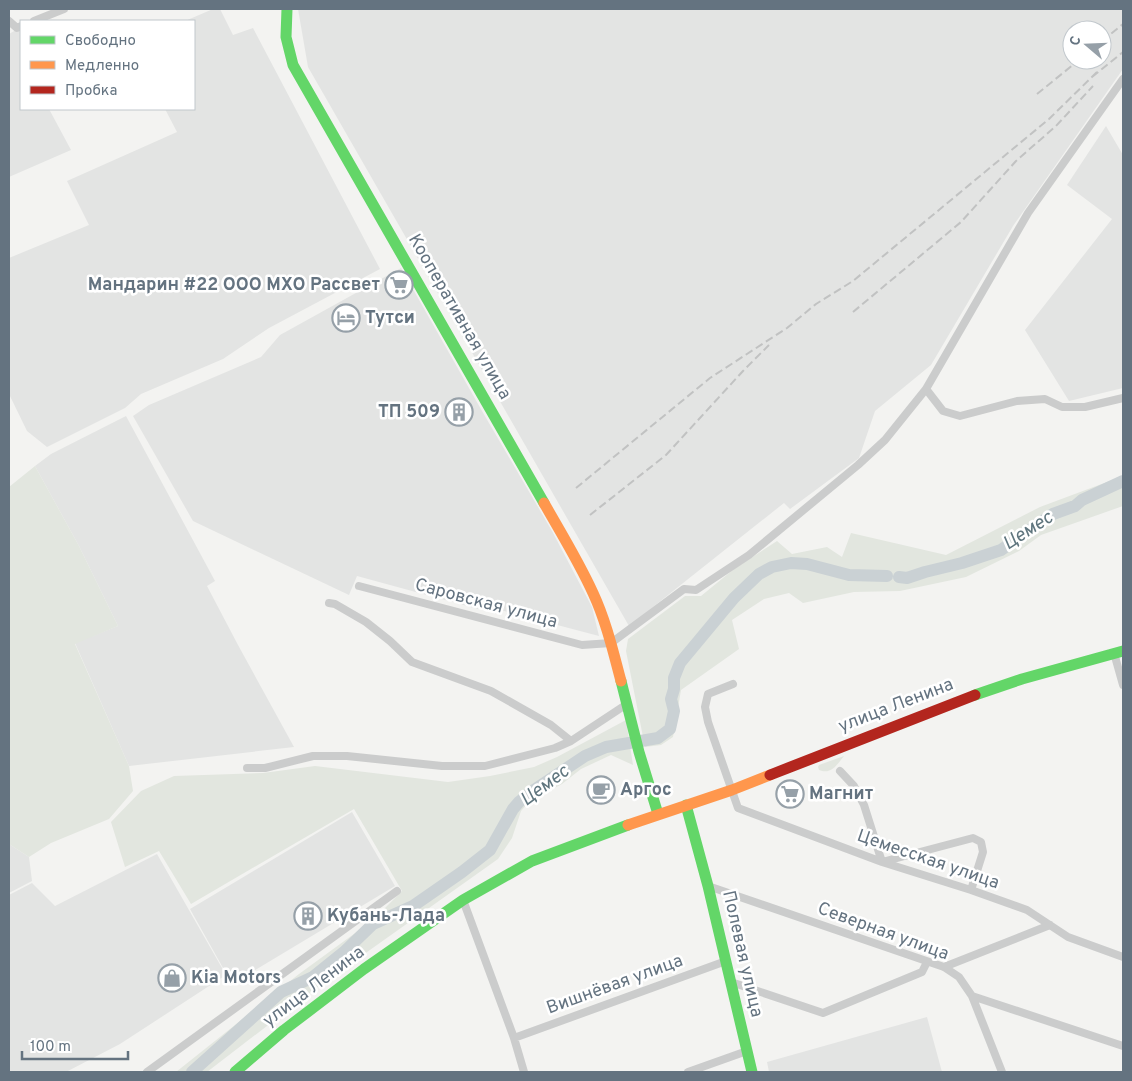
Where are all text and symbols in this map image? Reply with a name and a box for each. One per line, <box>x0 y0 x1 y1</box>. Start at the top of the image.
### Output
legend <box>20 20 195 110</box>
north arrow <box>1062 20 1112 70</box>
text: Свободно <box>65 32 136 51</box>
text: С <box>1067 34 1086 48</box>
text: Медленно <box>65 57 139 76</box>
text: Пробка <box>65 82 117 101</box>
street label: Кооперативная улица <box>402 230 516 404</box>
supermarket icon: Мандарин #22 ООО МХО Рассвет <box>384 270 414 300</box>
place label: Мандарин #22 ООО МХО Рассвет <box>88 274 381 297</box>
hotel icon: Тутси <box>331 303 361 333</box>
place label: Тутси <box>365 307 415 330</box>
building icon: ТП 509 <box>444 397 474 427</box>
place label: ТП 509 <box>378 401 440 424</box>
water label: Цемес <box>998 505 1058 556</box>
street label: Саровская улица <box>412 574 560 634</box>
street label: улица Ленина <box>835 674 957 738</box>
water label: Цемес <box>516 759 575 812</box>
cafe icon: Аргос <box>586 775 616 805</box>
place label: Аргос <box>620 779 672 802</box>
supermarket icon: Магнит <box>775 779 805 809</box>
place label: Магнит <box>809 783 874 806</box>
street label: Цемесская улица <box>854 825 1002 895</box>
street label: Полевая улица <box>716 888 768 1020</box>
street label: Северная улица <box>814 898 952 966</box>
building icon: Кубань-Лада <box>293 901 323 931</box>
place label: Кубань-Лада <box>327 905 445 928</box>
street label: улица Ленина <box>259 941 369 1033</box>
street label: Вишнёвая улица <box>544 950 686 1020</box>
shop icon: Kia Motors <box>157 963 187 993</box>
place label: Kia Motors <box>191 967 281 990</box>
scale bar <box>22 1028 129 1060</box>
text: 100 m <box>30 1038 71 1057</box>

